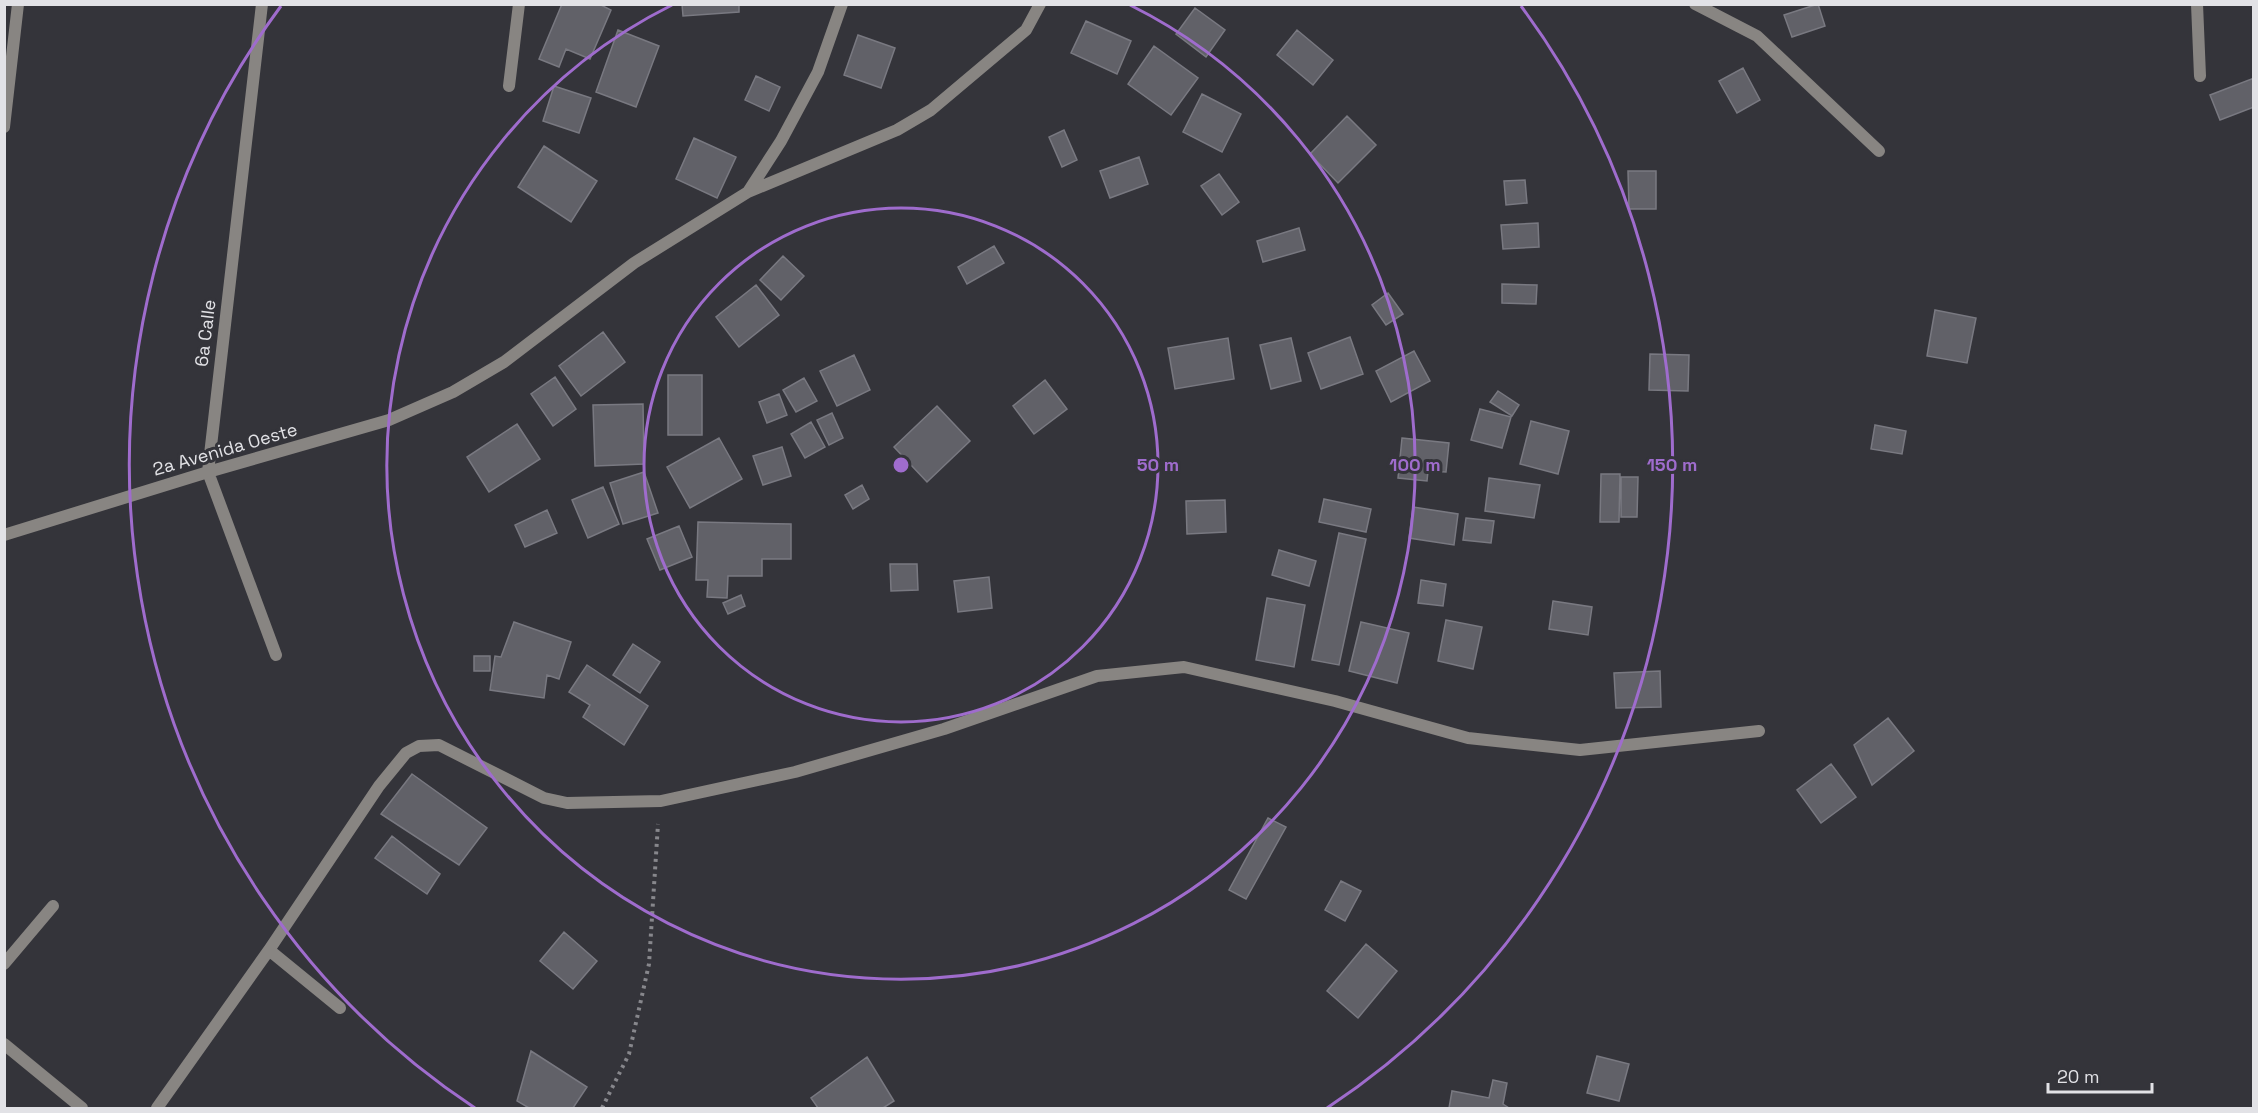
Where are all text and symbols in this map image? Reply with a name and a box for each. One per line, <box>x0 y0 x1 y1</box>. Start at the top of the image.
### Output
street label: 6a Calle <box>189 298 221 368</box>
street label: 2a Avenida Oeste <box>150 417 300 481</box>
text: 50 m <box>1137 453 1179 476</box>
text: 100 m <box>1389 453 1441 476</box>
text: 150 m <box>1647 453 1697 476</box>
centre of rings <box>891 455 911 475</box>
scale bar <box>2048 1056 2152 1094</box>
text: 20 m <box>2057 1065 2100 1088</box>

